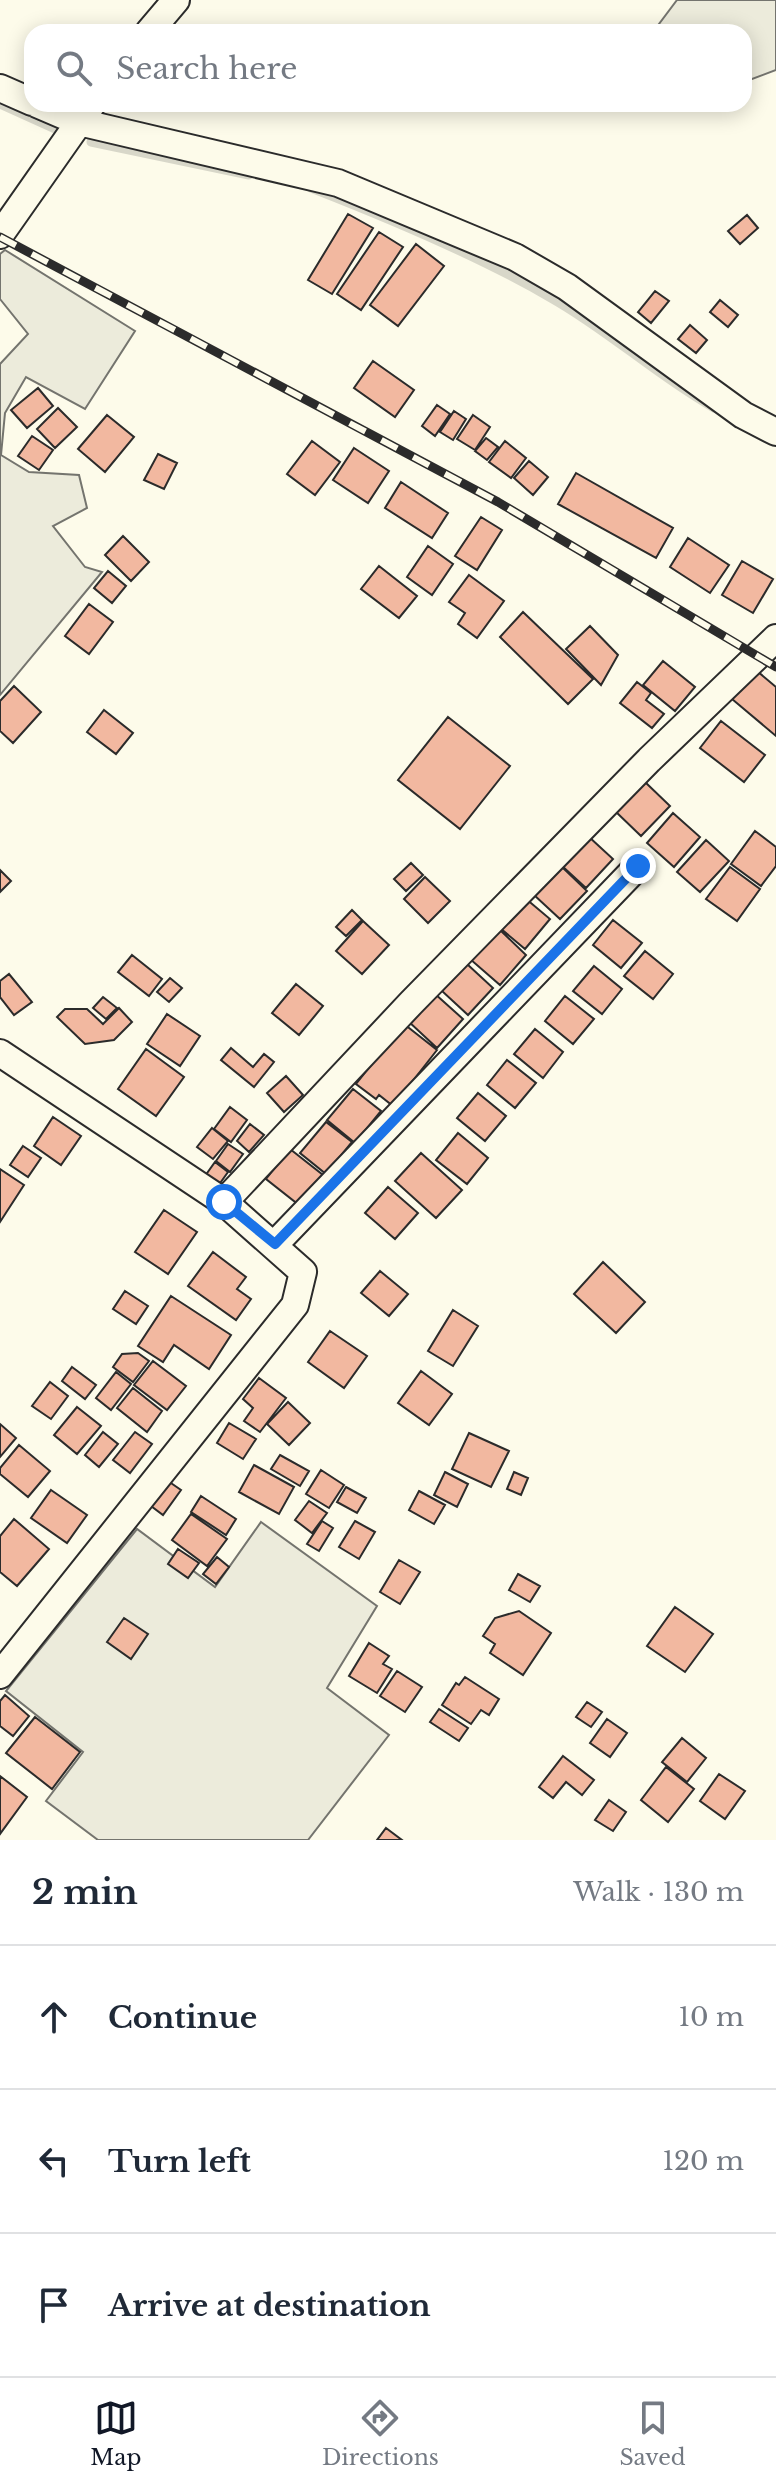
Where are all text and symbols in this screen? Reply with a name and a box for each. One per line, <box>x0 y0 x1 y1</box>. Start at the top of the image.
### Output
search box <box>24 24 752 112</box>
icon: search <box>52 46 96 90</box>
text: Search here <box>116 50 297 87</box>
route end <box>620 848 656 884</box>
route start <box>206 1184 242 1220</box>
text: 2 min <box>32 1871 138 1913</box>
text: Walk · 130 m <box>573 1876 744 1908</box>
icon: ahead <box>32 1995 76 2039</box>
text: Continue <box>108 1999 257 2036</box>
text: 10 m <box>678 2001 744 2033</box>
icon: left <box>32 2139 76 2183</box>
text: Turn left <box>108 2143 251 2180</box>
text: 120 m <box>662 2145 744 2177</box>
icon: arrive <box>32 2283 76 2327</box>
text: Arrive at destination <box>108 2287 431 2324</box>
tab: Map <box>90 2396 141 2471</box>
tab: Directions <box>322 2396 439 2471</box>
tab: Saved <box>619 2396 686 2471</box>

